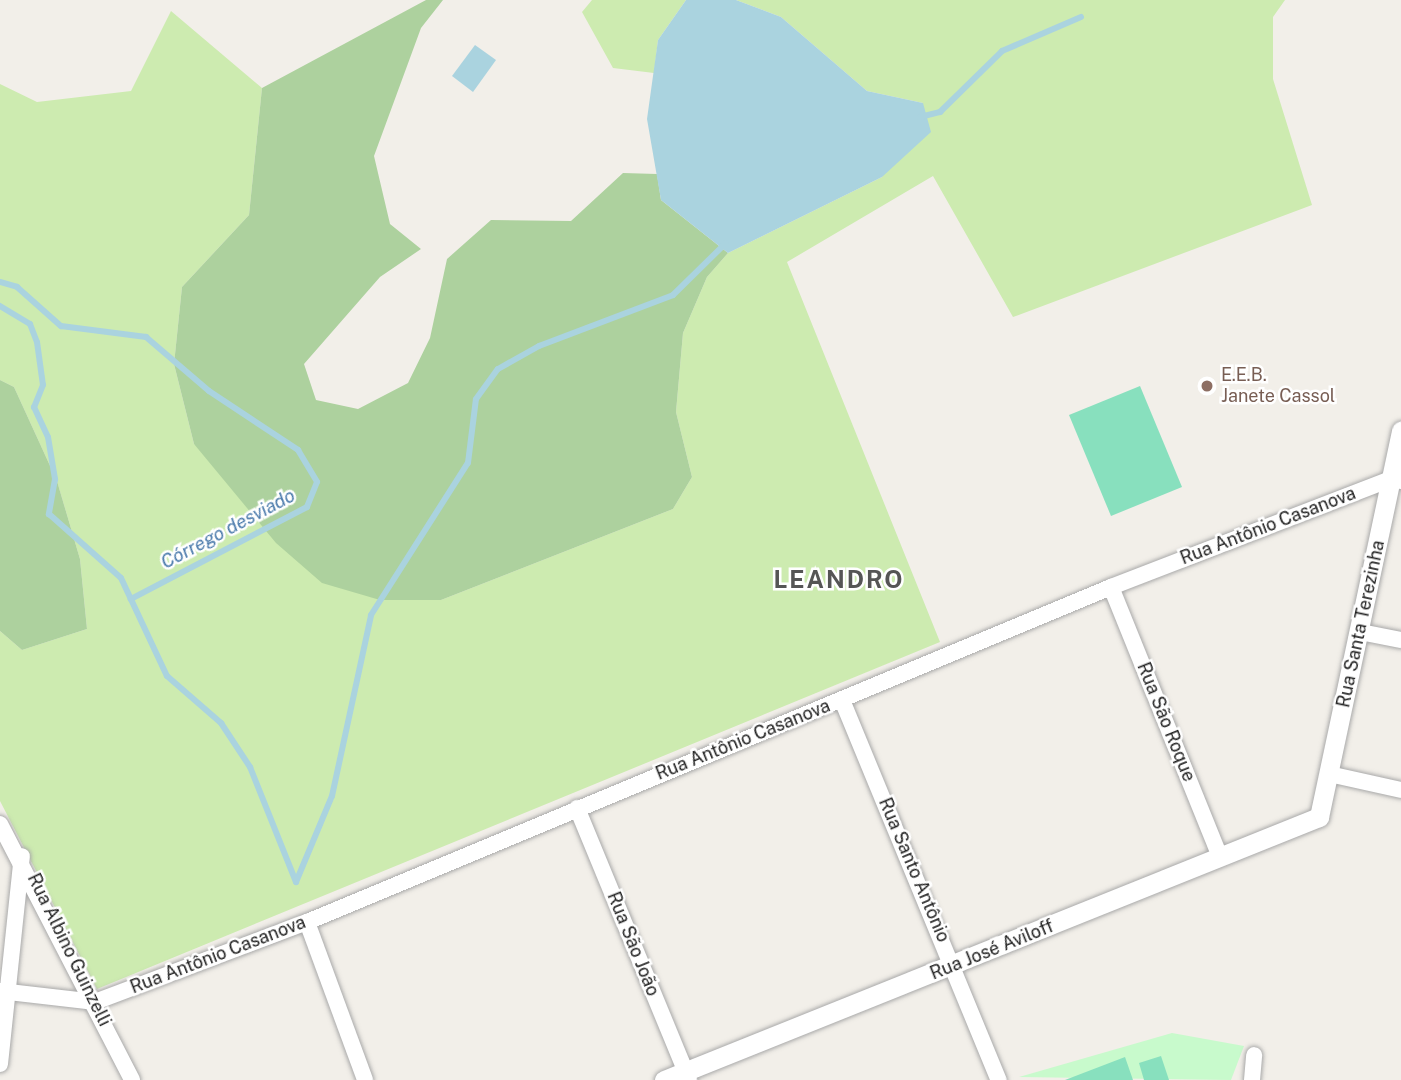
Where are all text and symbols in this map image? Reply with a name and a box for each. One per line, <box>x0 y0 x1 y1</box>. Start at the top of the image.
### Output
place label: E.E.B. Janete Cassol <box>1221 365 1335 408</box>
marker: E.E.B. Janete Cassol <box>1199 378 1215 394</box>
street label: Rua Antônio Casanova <box>1177 483 1359 569</box>
water label: Córrego desviado <box>157 484 299 574</box>
street label: Rua Santa Terezinha <box>1333 538 1389 710</box>
district label: LEANDRO <box>774 566 904 594</box>
street label: Rua São Roque <box>1132 659 1200 785</box>
street label: Rua Antônio Casanova <box>653 695 833 785</box>
street label: Rua Santo Antônio <box>874 795 954 945</box>
street label: Rua Albino Guinzelli <box>23 870 115 1030</box>
street label: Rua São João <box>602 889 664 999</box>
street label: Rua Antônio Casanova <box>127 912 309 998</box>
street label: Rua José Aviloff <box>927 915 1057 985</box>

